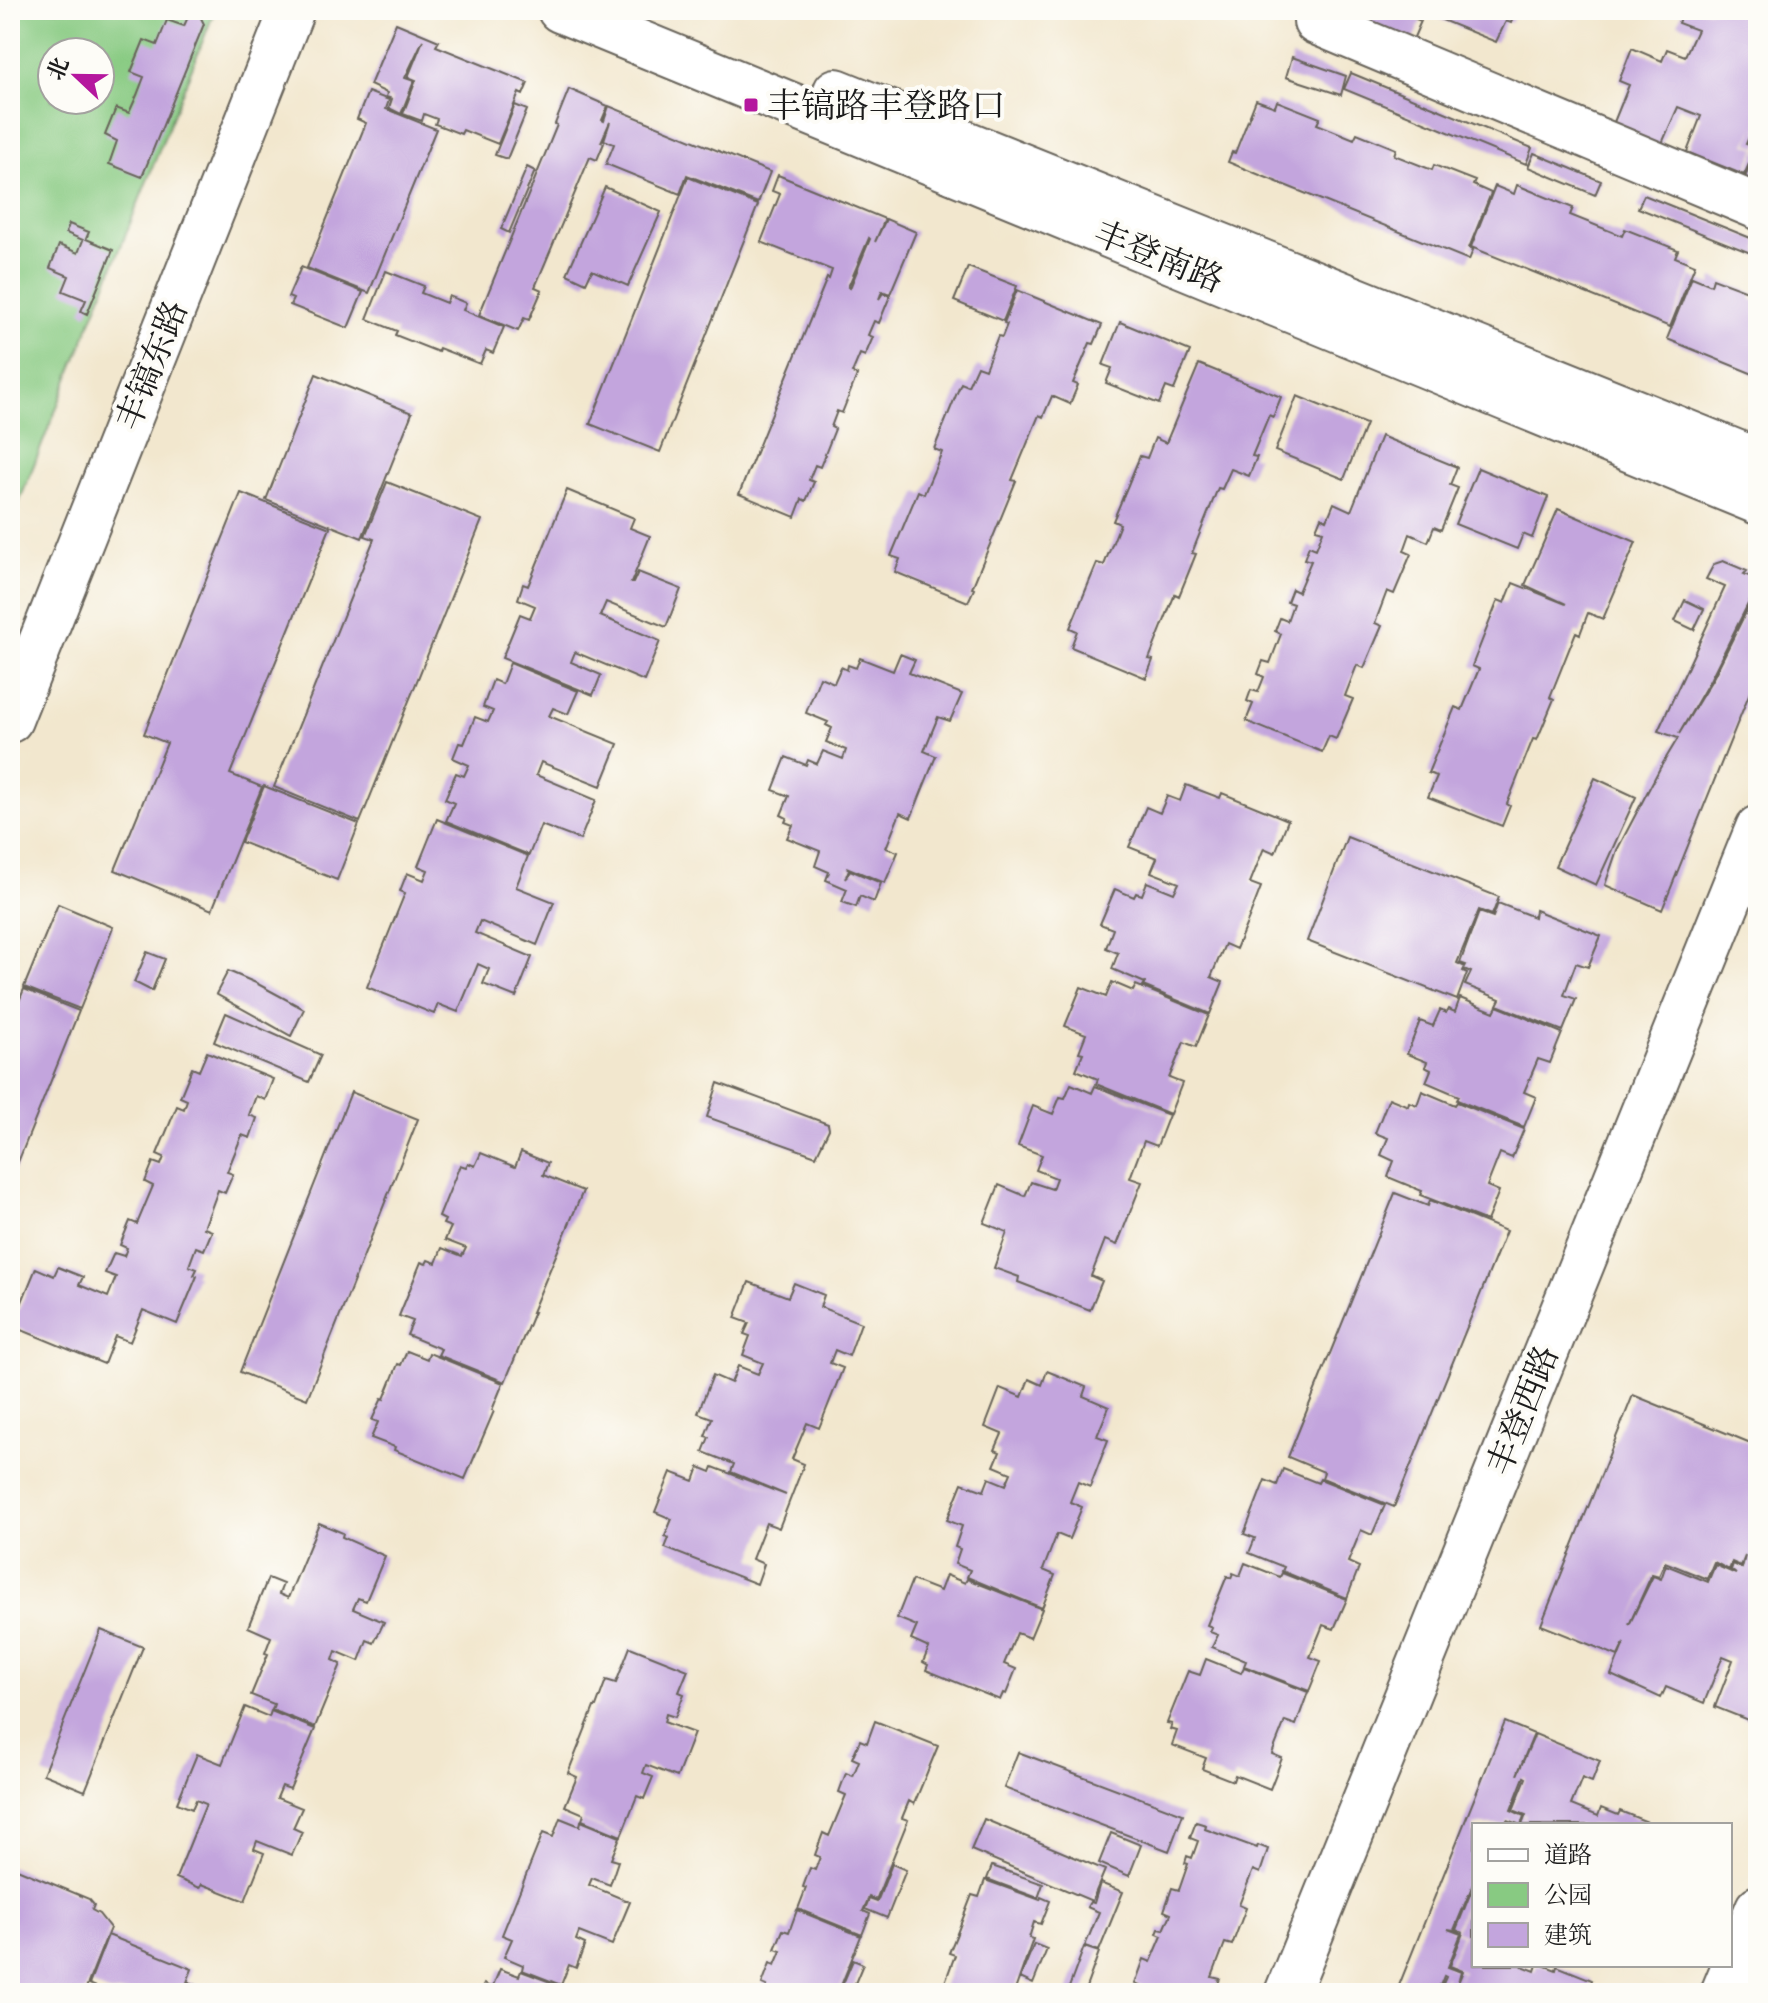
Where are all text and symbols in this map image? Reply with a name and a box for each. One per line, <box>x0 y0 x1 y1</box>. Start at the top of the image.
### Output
north arrow <box>36 36 116 116</box>
text: 北 <box>41 53 79 86</box>
place label: 丰镐路丰登路口 <box>767 84 1005 133</box>
marker: 丰镐路丰登路口 <box>742 96 760 114</box>
street label: 丰登南路 <box>1085 211 1230 307</box>
street label: 丰镐东路 <box>106 294 202 439</box>
street label: 丰登西路 <box>1477 1339 1573 1484</box>
legend <box>1472 1823 1732 1967</box>
text: 道路 <box>1544 1840 1592 1874</box>
text: 公园 <box>1544 1880 1592 1914</box>
text: 建筑 <box>1544 1920 1592 1954</box>

